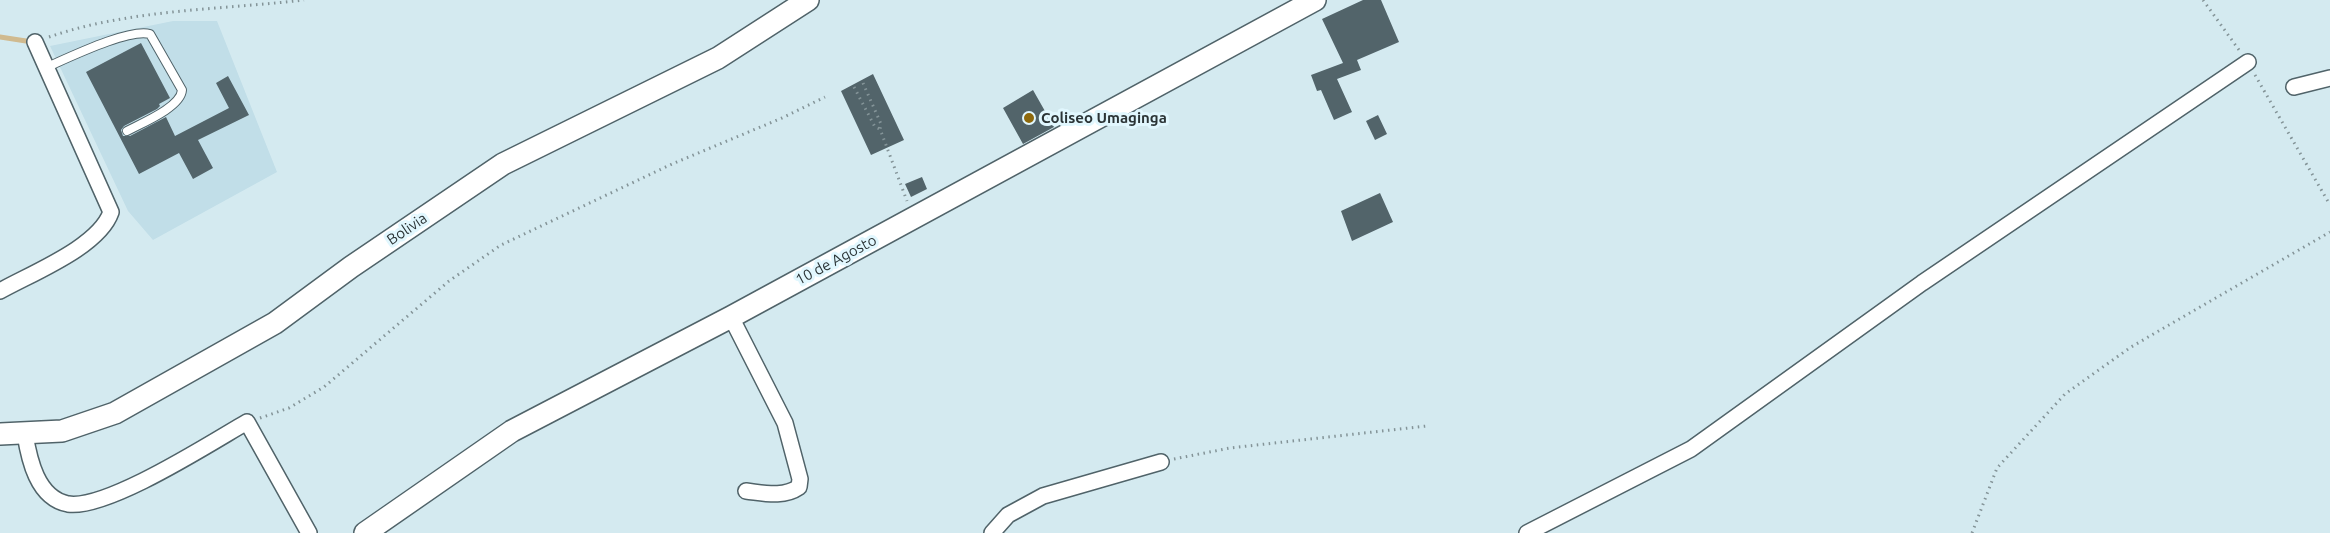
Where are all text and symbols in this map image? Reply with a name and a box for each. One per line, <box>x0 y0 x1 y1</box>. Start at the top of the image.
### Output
place label: Coliseo Umaginga <box>1041 109 1167 127</box>
marker: Coliseo Umaginga <box>1022 111 1036 125</box>
street label: Bolivia <box>384 209 430 249</box>
street label: 10 de Agosto <box>792 231 880 289</box>

